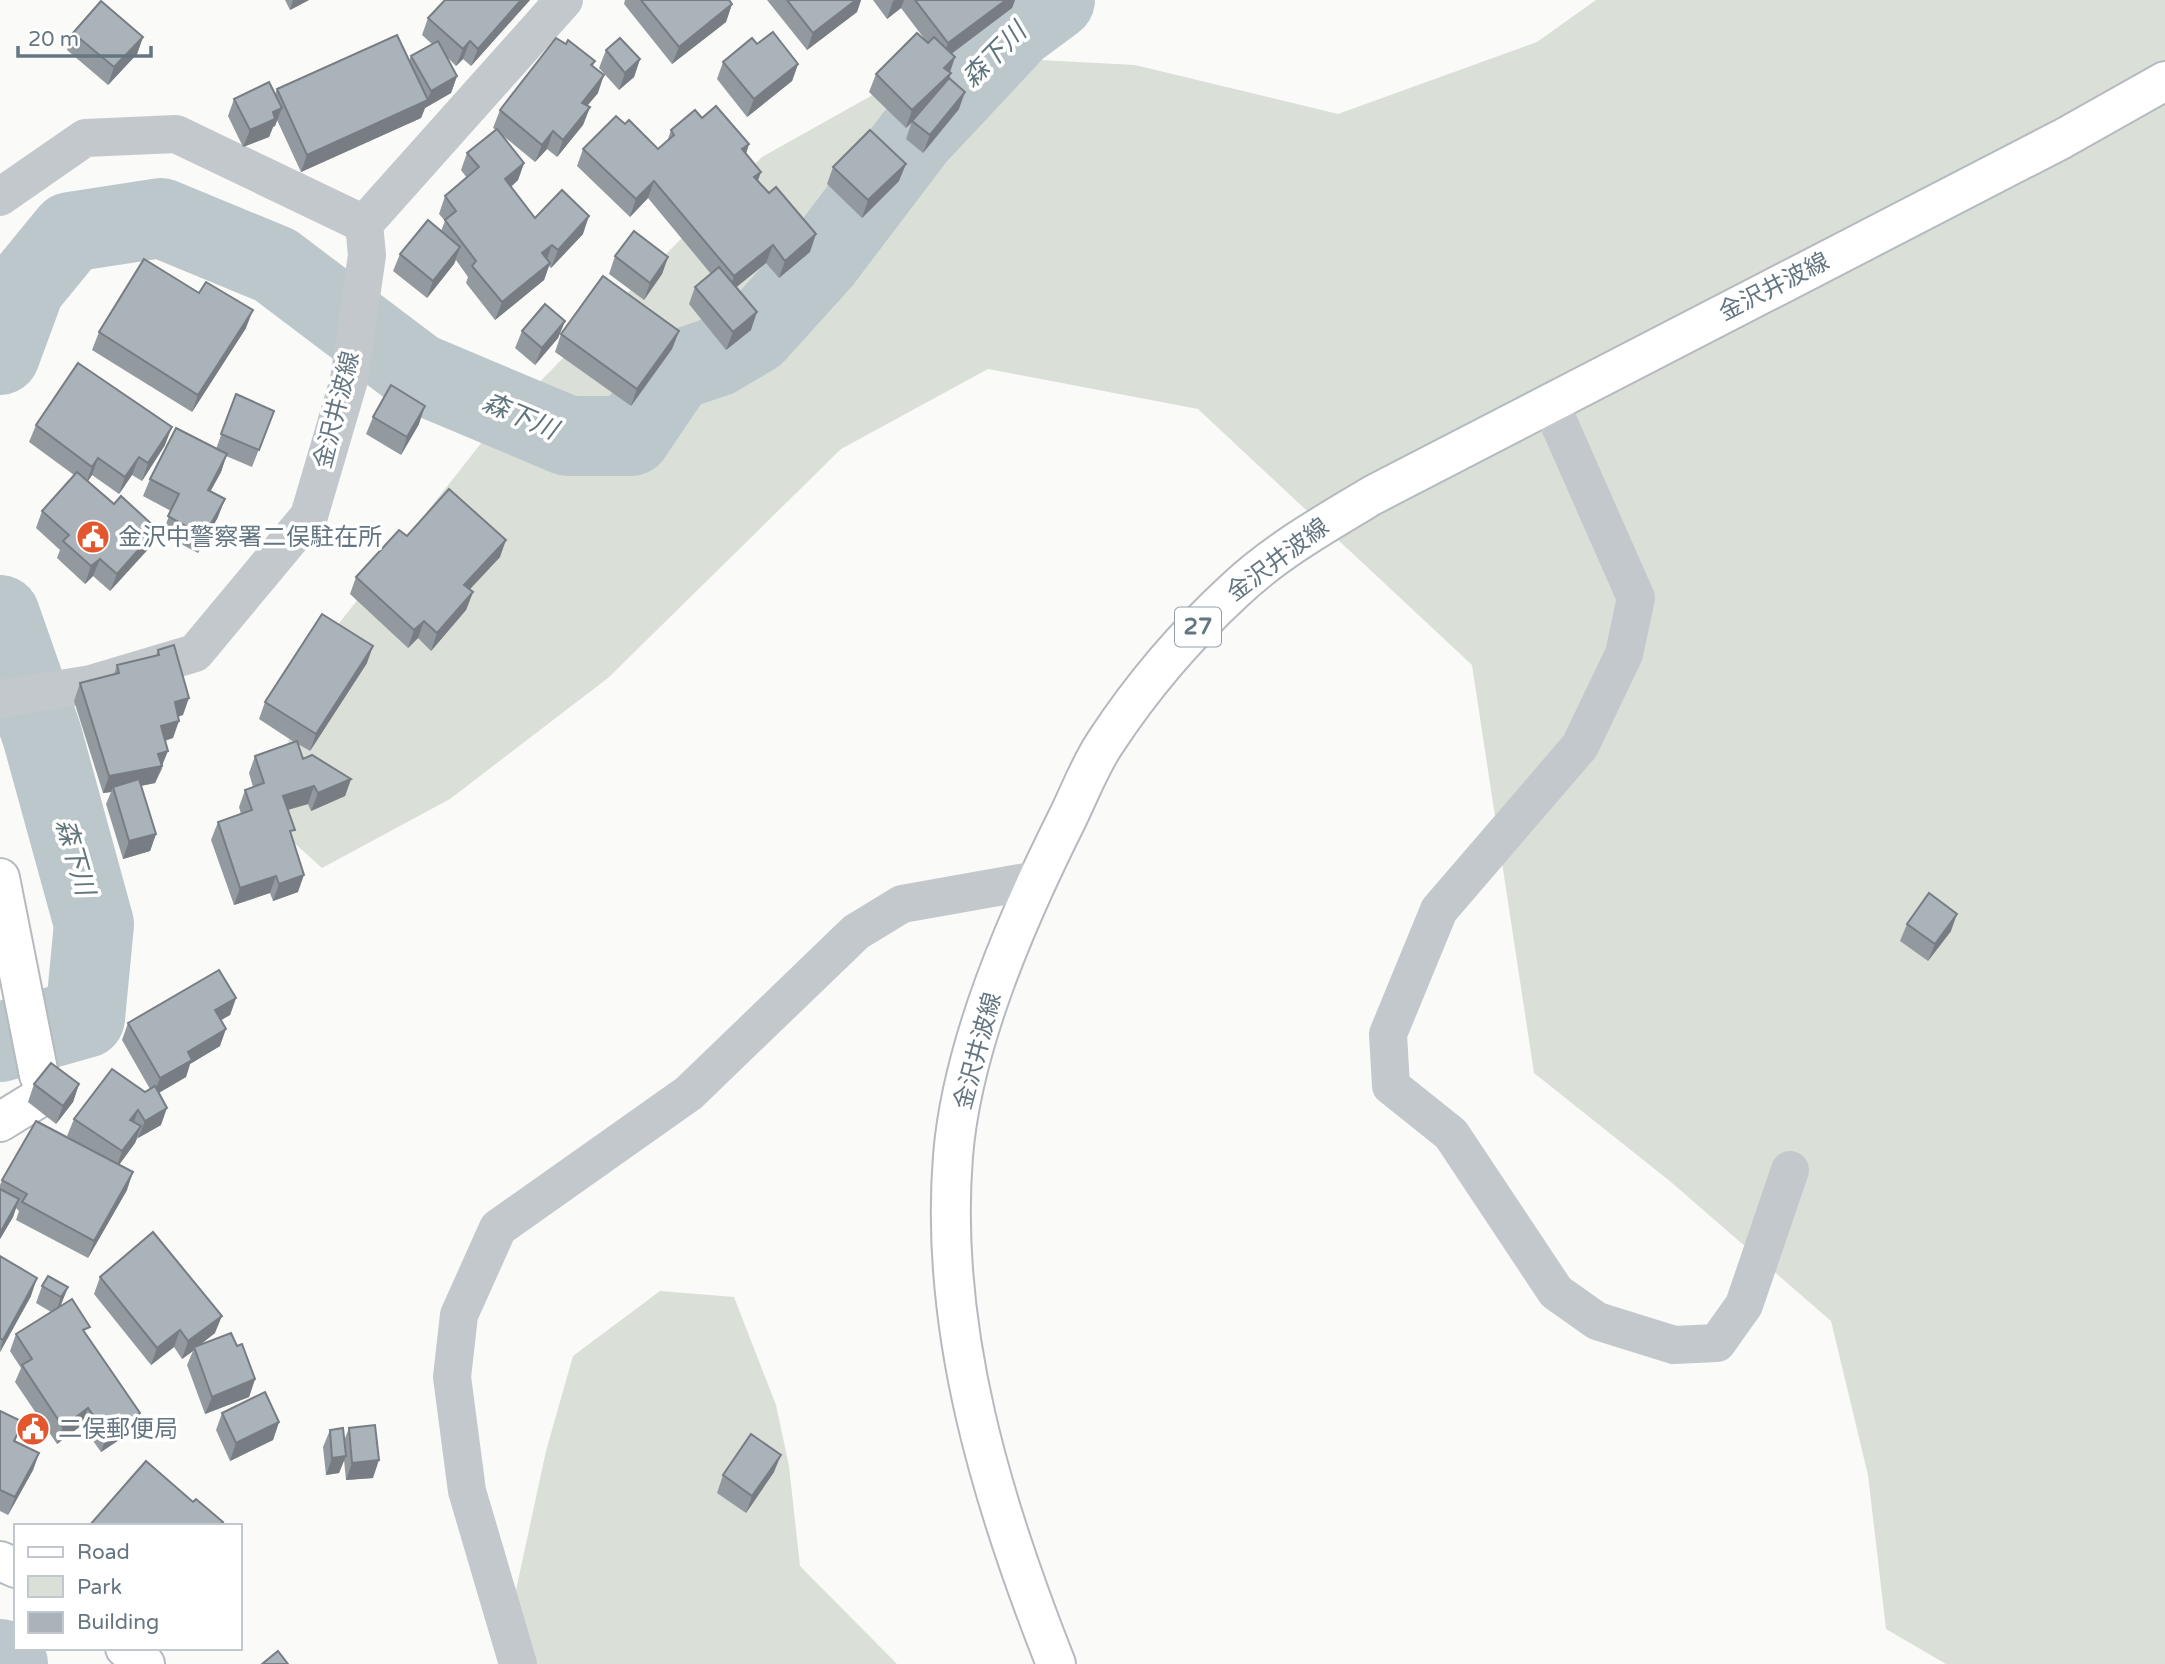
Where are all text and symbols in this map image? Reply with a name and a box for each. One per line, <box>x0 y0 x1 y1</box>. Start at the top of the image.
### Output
scale bar <box>18 14 150 58</box>
water label: 森下川 <box>955 14 1035 94</box>
text: 20 m <box>28 27 79 52</box>
street label: 金沢井波線 <box>1714 247 1834 327</box>
street label: 金沢井波線 <box>308 348 366 472</box>
water label: 森下川 <box>478 386 565 447</box>
street label: 金沢井波線 <box>1221 512 1335 608</box>
public building icon: 金沢中警察署二俣駐在所 <box>74 518 112 556</box>
place label: 金沢中警察署二俣駐在所 <box>118 523 382 552</box>
road number: 27 <box>1175 608 1221 646</box>
water label: 森下川 <box>49 815 101 902</box>
street label: 金沢井波線 <box>948 989 1008 1113</box>
public building icon: 二俣郵便局 <box>14 1410 52 1448</box>
place label: 二俣郵便局 <box>58 1415 178 1444</box>
legend <box>14 1524 242 1650</box>
text: Road <box>77 1540 130 1565</box>
text: Park <box>77 1575 122 1600</box>
text: Building <box>77 1610 159 1635</box>

